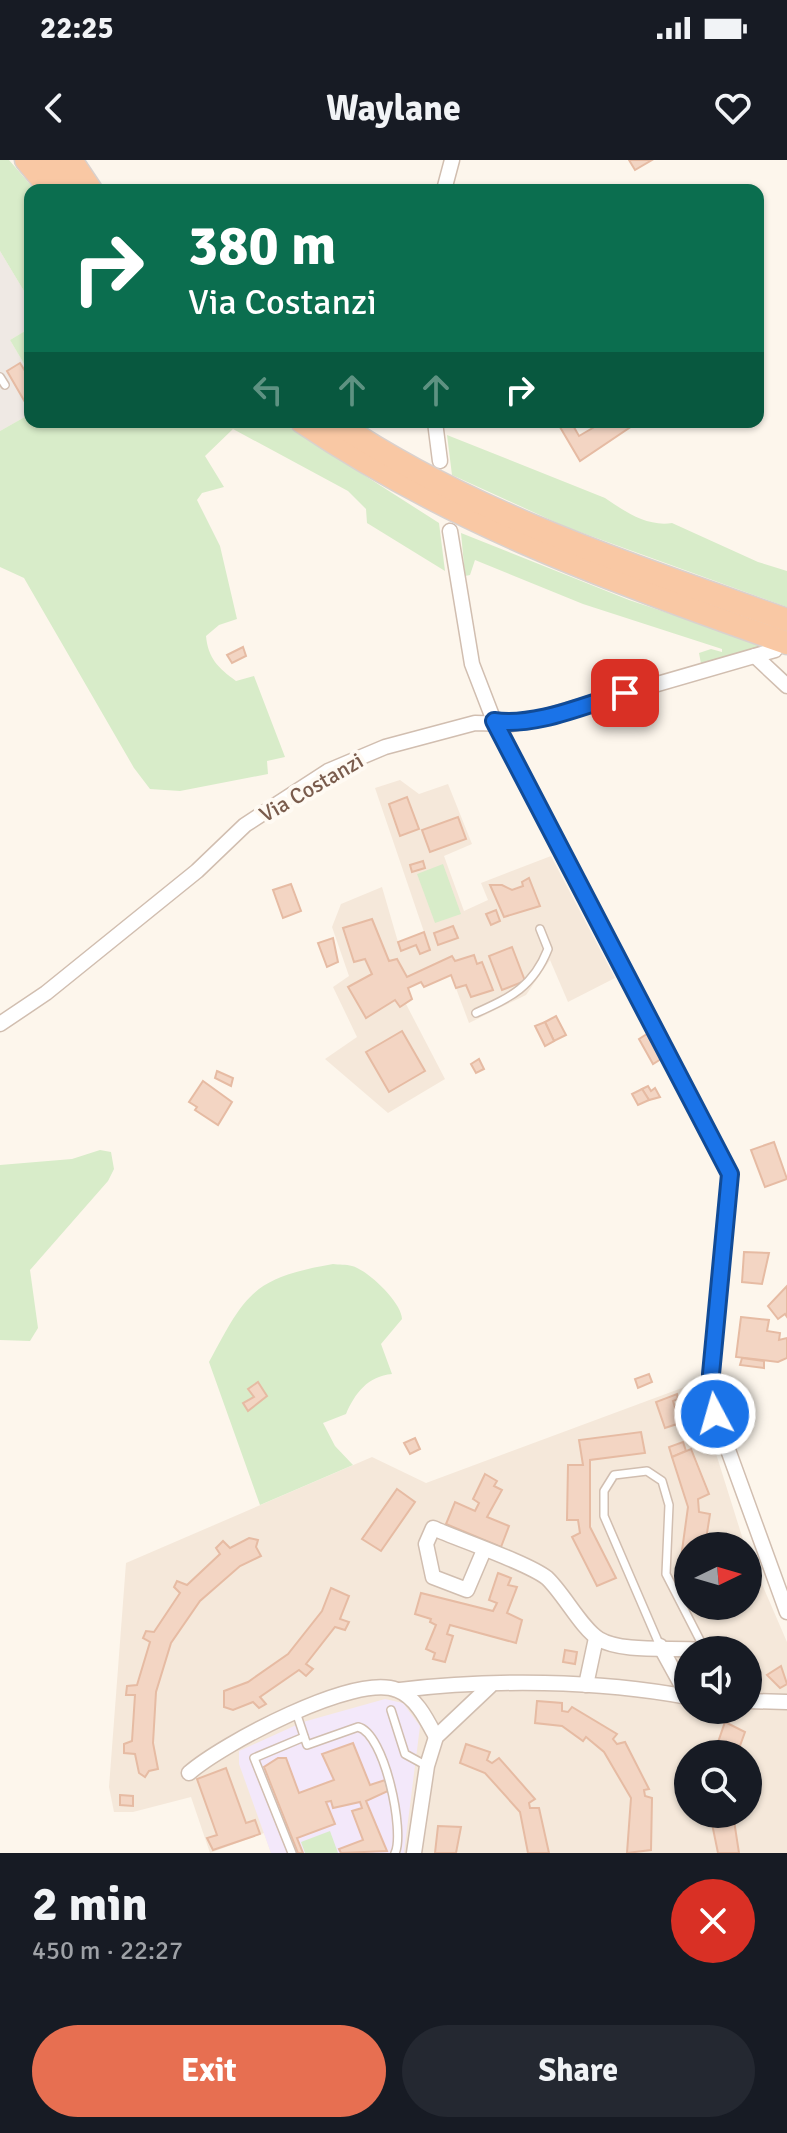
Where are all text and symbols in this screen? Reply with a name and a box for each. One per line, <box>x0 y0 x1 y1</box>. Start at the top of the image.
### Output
text: 22:25 <box>40 10 114 47</box>
icon: back <box>32 86 76 130</box>
text: Waylane <box>326 86 461 131</box>
icon: heart <box>711 86 755 130</box>
text: 380 m <box>188 211 336 280</box>
icon: right <box>56 216 160 320</box>
text: Via Costanzi <box>188 280 377 325</box>
icon: left <box>246 368 290 412</box>
icon: ahead <box>330 368 374 412</box>
icon: ahead <box>414 368 458 412</box>
icon: right <box>498 368 542 412</box>
pin <box>591 659 659 727</box>
icon: arrive <box>603 671 647 715</box>
street label: Via Costanzi <box>255 747 368 828</box>
position arrow <box>673 1372 757 1456</box>
north arrow <box>674 1532 762 1620</box>
map controls <box>674 1532 762 1828</box>
button: sound <box>674 1636 762 1724</box>
button: search <box>674 1740 762 1828</box>
text: 2 min <box>32 1875 148 1934</box>
button: close <box>671 1879 755 1963</box>
text: 450 m · 22:27 <box>32 1935 183 1967</box>
button: Exit <box>32 2025 386 2117</box>
button: Share <box>402 2025 755 2117</box>

